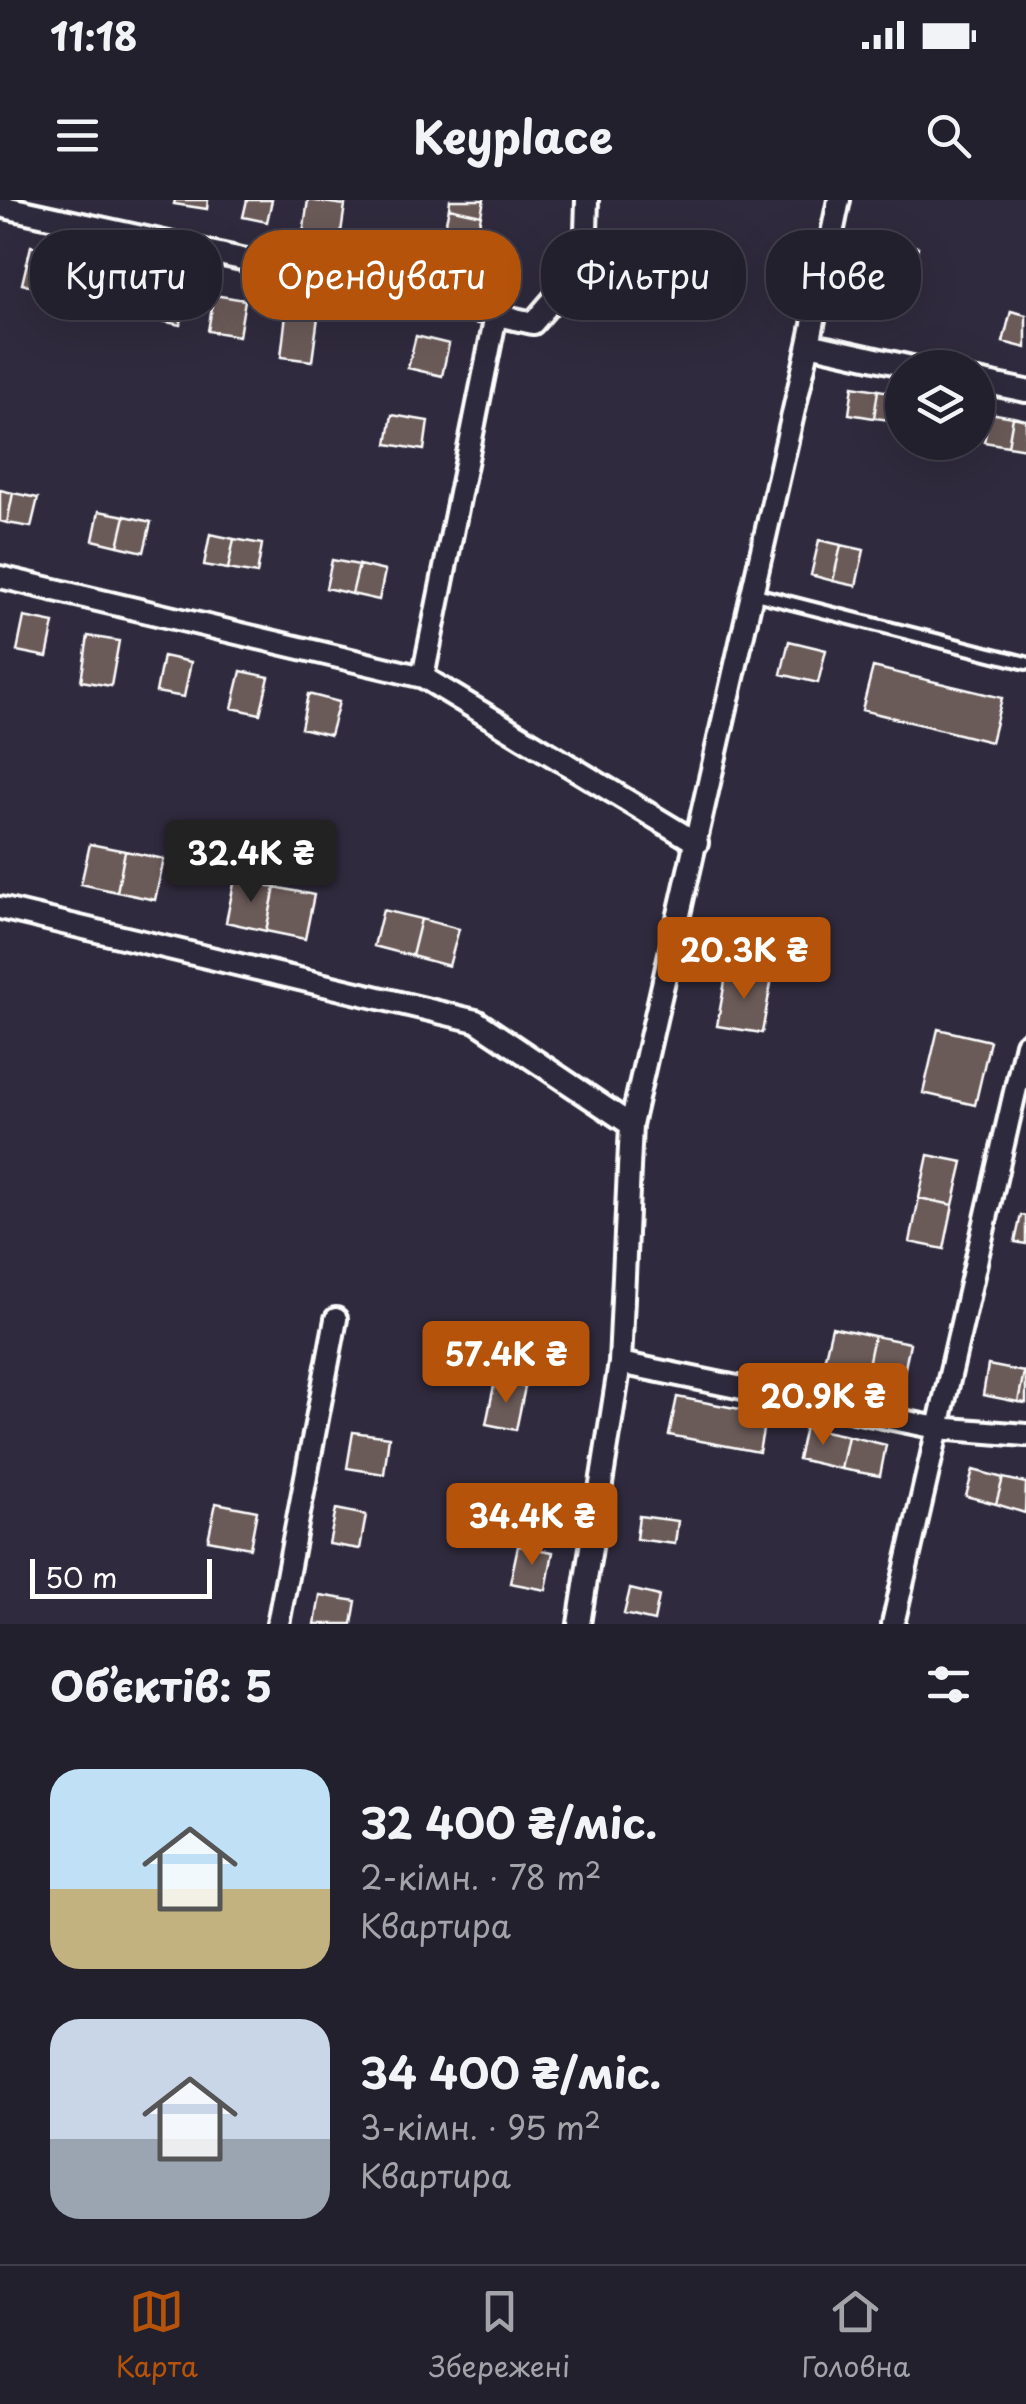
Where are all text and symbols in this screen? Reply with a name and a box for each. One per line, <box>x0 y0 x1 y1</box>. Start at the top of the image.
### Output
text: 11:18 <box>50 7 138 64</box>
text: Keyplace <box>413 101 613 169</box>
icon: menu <box>50 108 105 163</box>
icon: search <box>921 108 976 163</box>
chip: Купити <box>30 230 222 320</box>
chip: Орендувати <box>242 230 521 320</box>
chip: Фільтри <box>541 230 746 320</box>
chip: Нове <box>766 230 921 320</box>
map controls <box>885 350 995 460</box>
button: layers <box>885 350 995 460</box>
pin: 32.4K ₴ <box>159 820 343 905</box>
text: 32.4K ₴ <box>187 828 315 876</box>
pin: 20.3K ₴ <box>652 917 836 1002</box>
text: 20.3K ₴ <box>680 925 809 973</box>
pin: 57.4K ₴ <box>414 1321 598 1406</box>
text: 57.4K ₴ <box>444 1329 568 1377</box>
pin: 20.9K ₴ <box>731 1363 915 1448</box>
text: 20.9K ₴ <box>760 1371 886 1419</box>
pin: 34.4K ₴ <box>440 1483 624 1568</box>
text: 34.4K ₴ <box>468 1491 596 1539</box>
scale bar <box>30 1554 212 1598</box>
text: 50 m <box>45 1555 118 1598</box>
text: Об’єктів: 5 <box>50 1653 272 1716</box>
icon: filters <box>921 1657 976 1712</box>
text: 32 400 ₴/міс. <box>360 1790 657 1853</box>
icon: home <box>130 1809 250 1929</box>
text: 2-кімн. · 78 m² <box>360 1853 602 1901</box>
text: Квартира <box>360 1901 511 1949</box>
text: 34 400 ₴/міс. <box>360 2040 661 2103</box>
icon: home <box>130 2059 250 2179</box>
text: 3-кімн. · 95 m² <box>360 2103 601 2151</box>
text: Квартира <box>360 2151 511 2199</box>
tab: Карта <box>116 2284 198 2387</box>
tab: Збережені <box>429 2284 570 2387</box>
tab: Головна <box>802 2284 910 2387</box>

